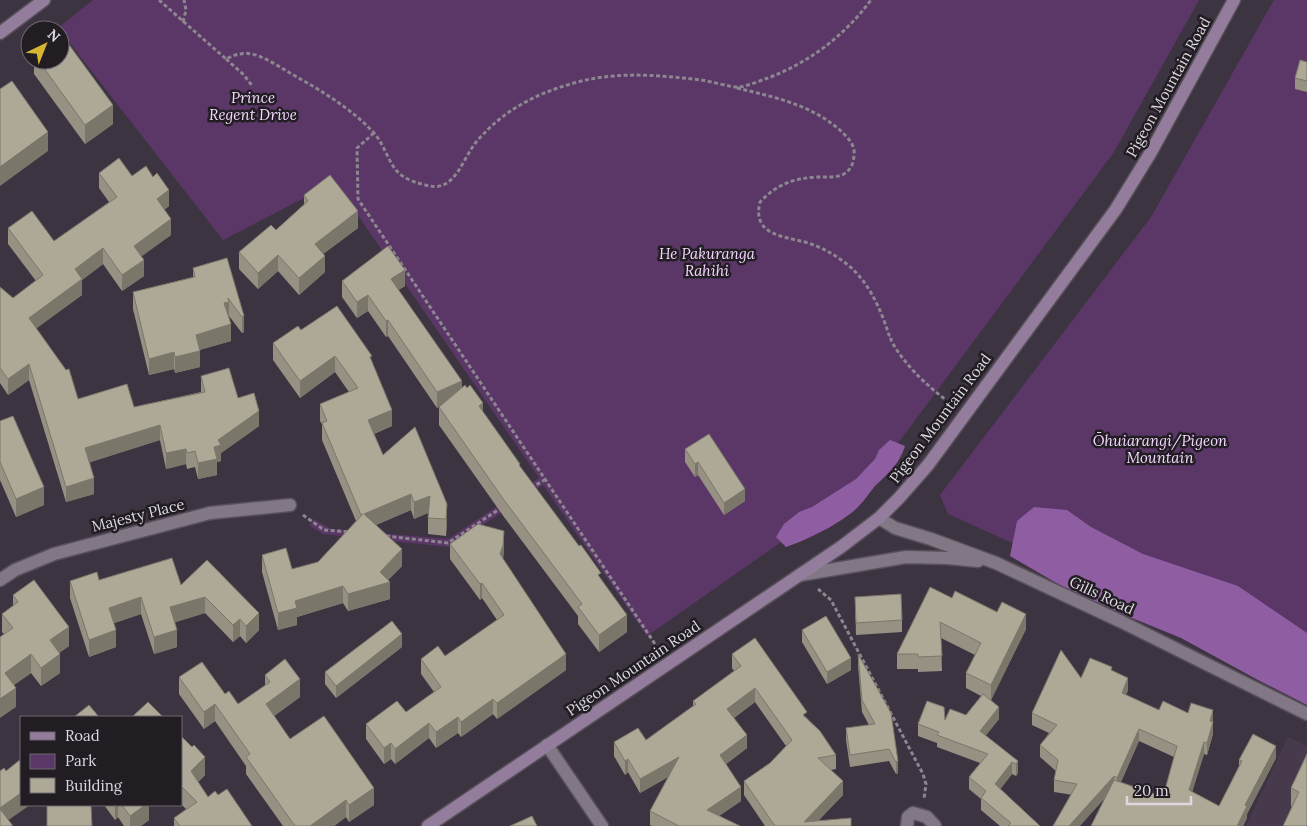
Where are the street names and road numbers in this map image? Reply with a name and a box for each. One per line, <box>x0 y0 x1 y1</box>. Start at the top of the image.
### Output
street label: Pigeon Mountain Road <box>1122 14 1214 160</box>
street label: Pigeon Mountain Road <box>885 349 995 487</box>
street label: Majesty Place <box>90 494 186 536</box>
street label: Gills Road <box>1066 572 1138 618</box>
street label: Pigeon Mountain Road <box>562 616 704 720</box>

